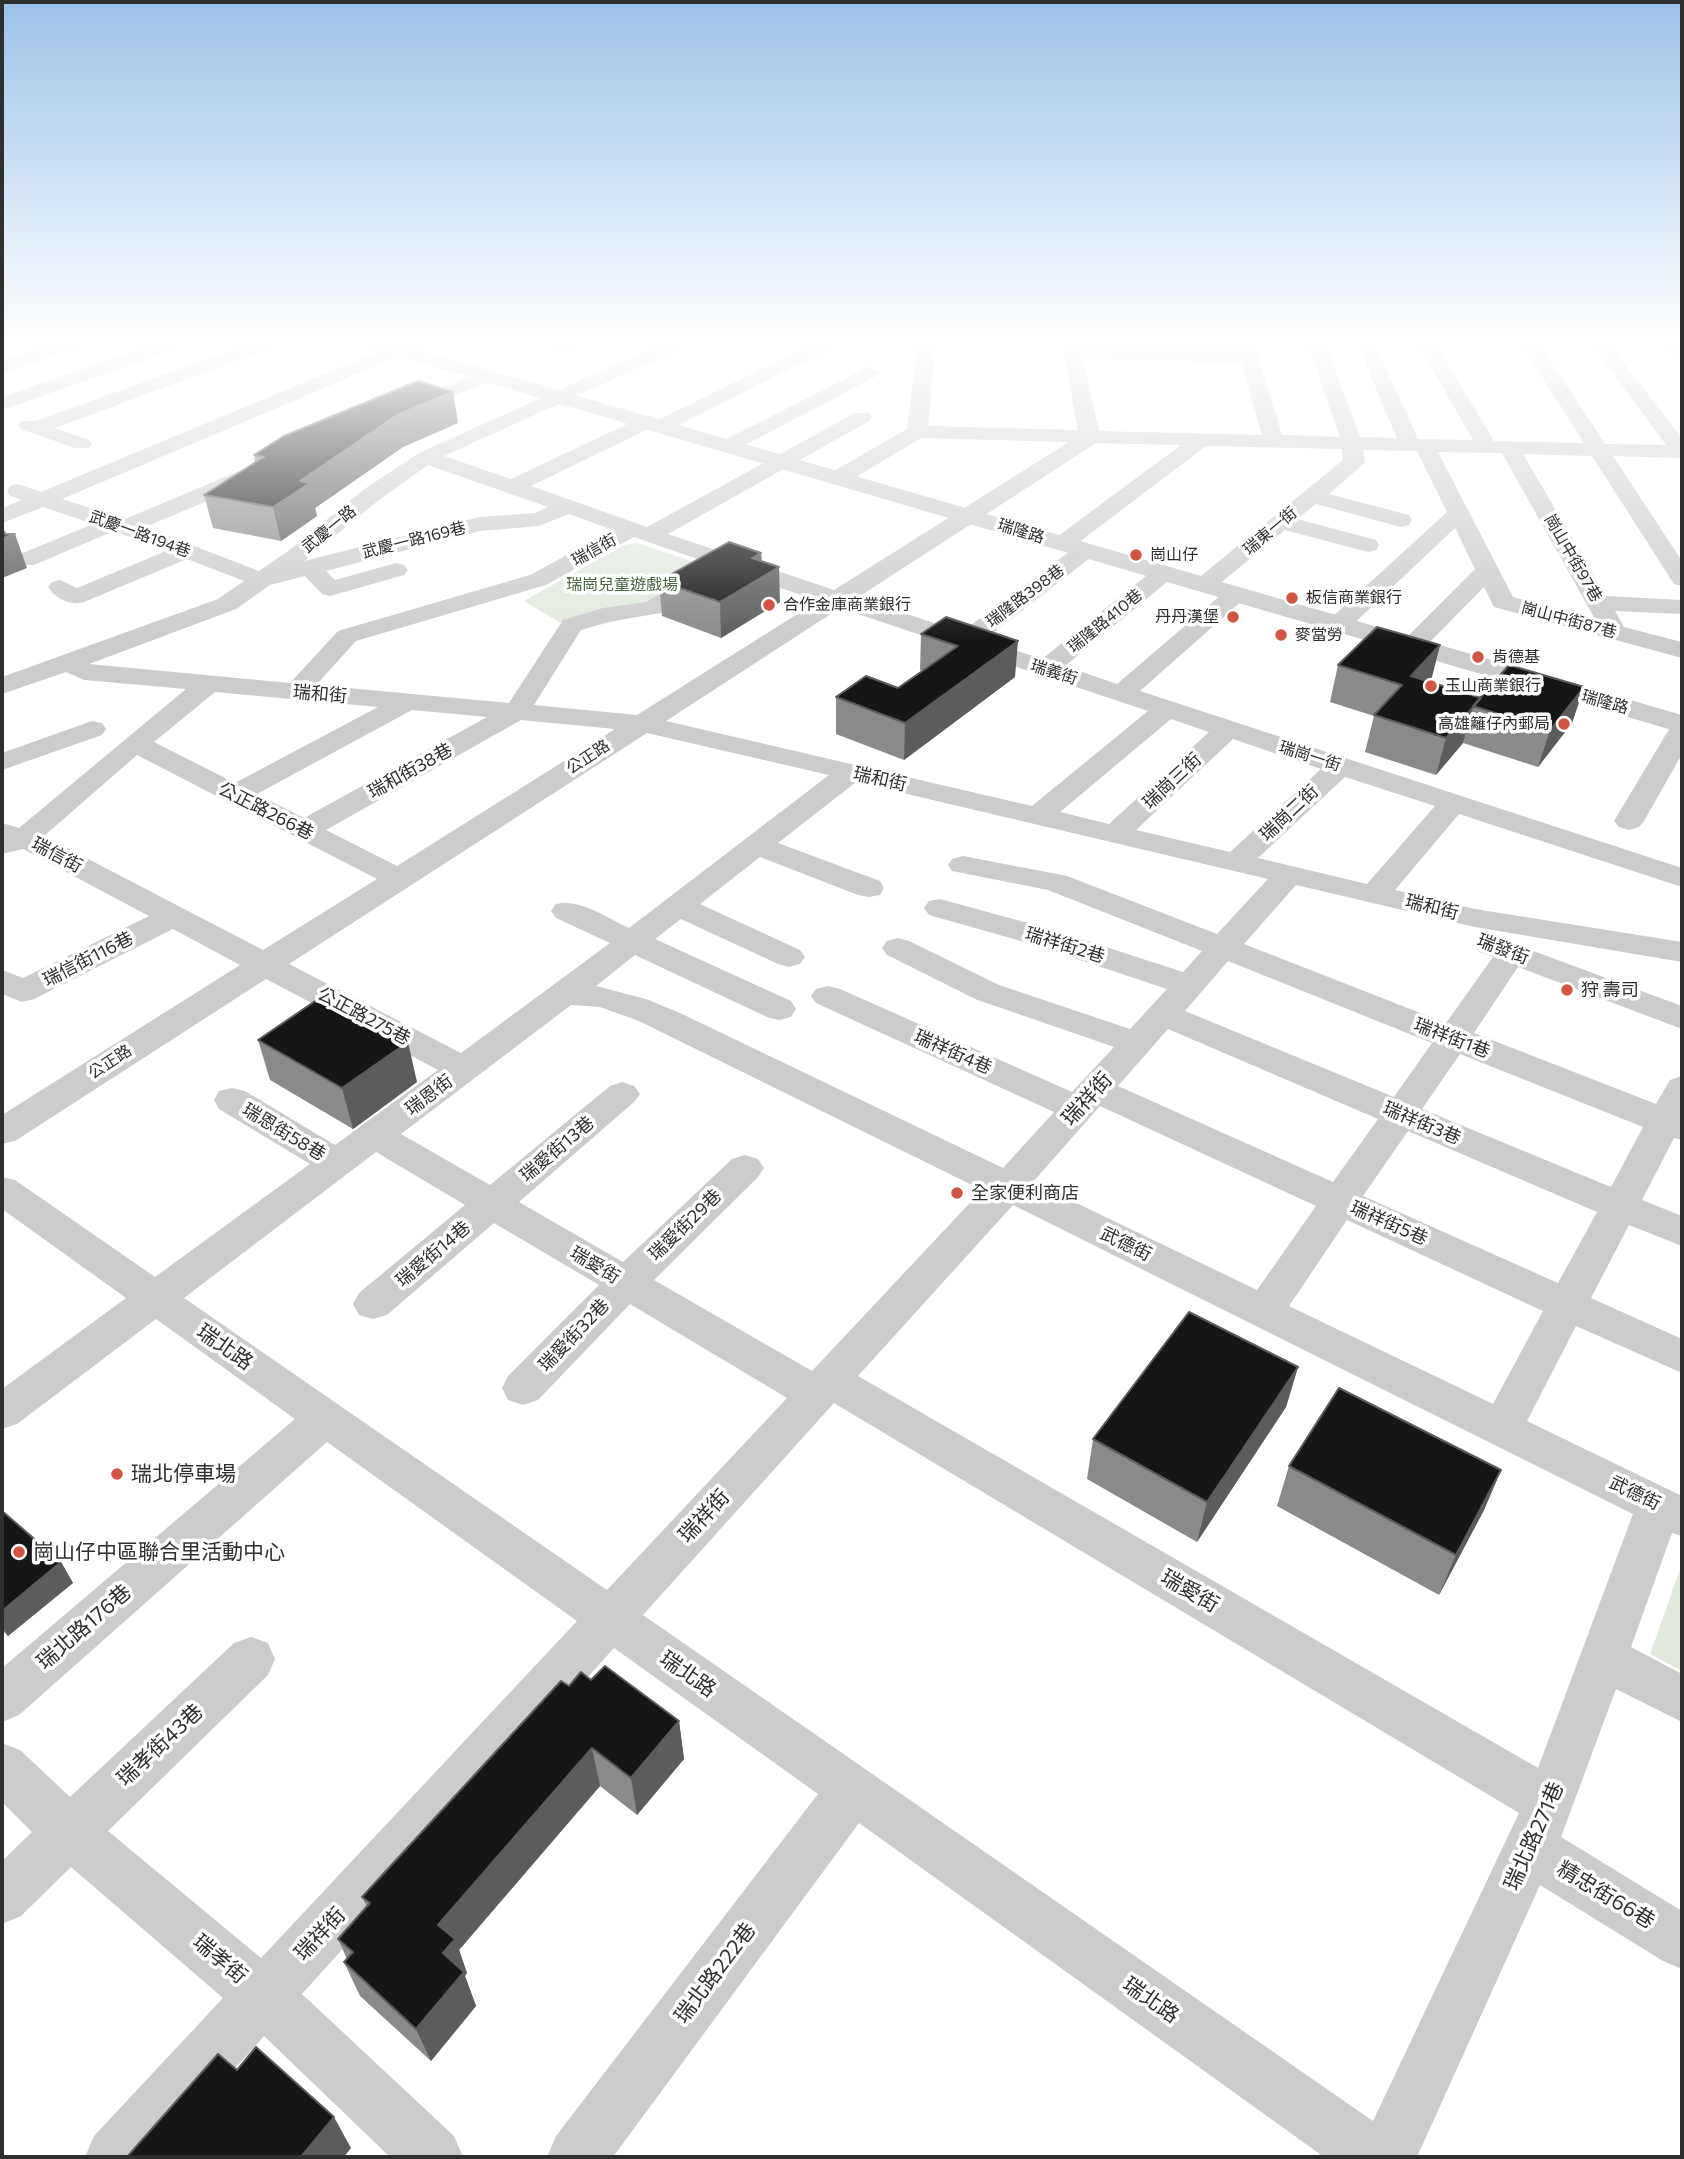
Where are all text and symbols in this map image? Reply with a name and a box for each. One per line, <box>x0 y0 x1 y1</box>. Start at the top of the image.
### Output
street label: 武慶一路 <box>298 501 360 557</box>
street label: 瑞東一街 <box>1239 503 1301 559</box>
street label: 武慶一路194巷 <box>87 507 193 561</box>
street label: 崗山中街97巷 <box>1540 511 1606 605</box>
street label: 瑞隆路 <box>995 515 1047 547</box>
street label: 武慶一路169巷 <box>360 518 468 562</box>
street label: 瑞信街 <box>568 530 620 570</box>
place label: 崗山仔 <box>1150 545 1198 565</box>
marker: 崗山仔 <box>1128 547 1144 563</box>
street label: 瑞隆路398巷 <box>982 560 1068 632</box>
park label: 瑞崗兒童遊戲場 <box>566 575 678 595</box>
street label: 瑞隆路410巷 <box>1064 585 1146 657</box>
place label: 板信商業銀行 <box>1306 588 1402 608</box>
marker: 板信商業銀行 <box>1284 590 1300 606</box>
place label: 合作金庫商業銀行 <box>783 595 911 615</box>
marker: 合作金庫商業銀行 <box>761 597 777 613</box>
street label: 崗山中街87巷 <box>1519 598 1619 642</box>
place label: 丹丹漢堡 <box>1155 607 1219 627</box>
marker: 丹丹漢堡 <box>1225 609 1241 625</box>
place label: 麥當勞 <box>1295 625 1343 645</box>
marker: 麥當勞 <box>1273 627 1289 643</box>
place label: 肯德基 <box>1492 647 1540 667</box>
marker: 肯德基 <box>1470 649 1486 665</box>
street label: 瑞義街 <box>1028 655 1080 689</box>
place label: 玉山商業銀行 <box>1445 676 1541 696</box>
marker: 玉山商業銀行 <box>1423 678 1439 694</box>
street label: 瑞和街 <box>292 681 348 707</box>
street label: 瑞隆路 <box>1579 686 1631 718</box>
place label: 高雄籬仔內郵局 <box>1438 714 1550 734</box>
marker: 高雄籬仔內郵局 <box>1556 716 1572 732</box>
street label: 公正路 <box>563 736 613 778</box>
street label: 瑞崗一街 <box>1277 737 1343 775</box>
street label: 瑞和街38巷 <box>364 739 456 803</box>
street label: 瑞崗三街 <box>1138 749 1206 813</box>
street label: 瑞和街 <box>851 762 909 796</box>
street label: 公正路266巷 <box>215 778 317 844</box>
street label: 瑞崗二街 <box>1255 781 1323 845</box>
street label: 瑞信街 <box>28 833 86 877</box>
street label: 瑞和街 <box>1403 890 1461 924</box>
street label: 瑞祥街2巷 <box>1023 923 1107 967</box>
street label: 瑞信街116巷 <box>39 927 137 991</box>
street label: 瑞發街 <box>1474 929 1532 969</box>
place label: 狩 壽司 <box>1581 979 1638 1001</box>
marker: 狩 壽司 <box>1559 982 1575 998</box>
street label: 公正路275巷 <box>314 983 414 1049</box>
street label: 瑞祥街1巷 <box>1411 1014 1493 1062</box>
street label: 瑞祥街4巷 <box>911 1025 995 1079</box>
street label: 公正路 <box>85 1041 135 1083</box>
street label: 瑞祥街 <box>1057 1067 1117 1131</box>
street label: 瑞恩街 <box>401 1070 457 1120</box>
street label: 瑞祥街3巷 <box>1380 1097 1464 1149</box>
street label: 瑞恩街58巷 <box>238 1099 330 1165</box>
street label: 瑞愛街13巷 <box>516 1112 598 1186</box>
place label: 全家便利商店 <box>971 1182 1079 1204</box>
street label: 瑞愛街29巷 <box>644 1185 726 1265</box>
marker: 全家便利商店 <box>949 1185 965 1201</box>
street label: 瑞祥街5巷 <box>1347 1196 1431 1250</box>
street label: 瑞愛街14巷 <box>391 1217 475 1291</box>
street label: 武德街 <box>1097 1222 1155 1266</box>
street label: 瑞愛街 <box>566 1242 624 1288</box>
street label: 瑞愛街32巷 <box>534 1294 614 1376</box>
street label: 瑞北路 <box>192 1319 258 1375</box>
place label: 瑞北停車場 <box>131 1461 236 1487</box>
marker: 瑞北停車場 <box>109 1466 125 1482</box>
street label: 武德街 <box>1606 1471 1664 1515</box>
street label: 瑞祥街 <box>673 1484 735 1548</box>
place label: 崗山仔中區聯合里活動中心 <box>33 1539 285 1565</box>
marker: 崗山仔中區聯合里活動中心 <box>11 1544 27 1560</box>
street label: 瑞愛街 <box>1156 1564 1224 1618</box>
street label: 瑞北路176巷 <box>32 1579 136 1675</box>
street label: 瑞北路 <box>655 1646 721 1702</box>
street label: 瑞孝街43巷 <box>112 1699 208 1791</box>
street label: 瑞北路271巷 <box>1499 1778 1569 1894</box>
street label: 精忠街66巷 <box>1553 1856 1659 1934</box>
street label: 瑞祥街 <box>289 1902 351 1966</box>
street label: 瑞北路222巷 <box>669 1918 761 2028</box>
street label: 瑞孝街 <box>188 1929 252 1989</box>
street label: 瑞北路 <box>1118 1972 1184 2028</box>

